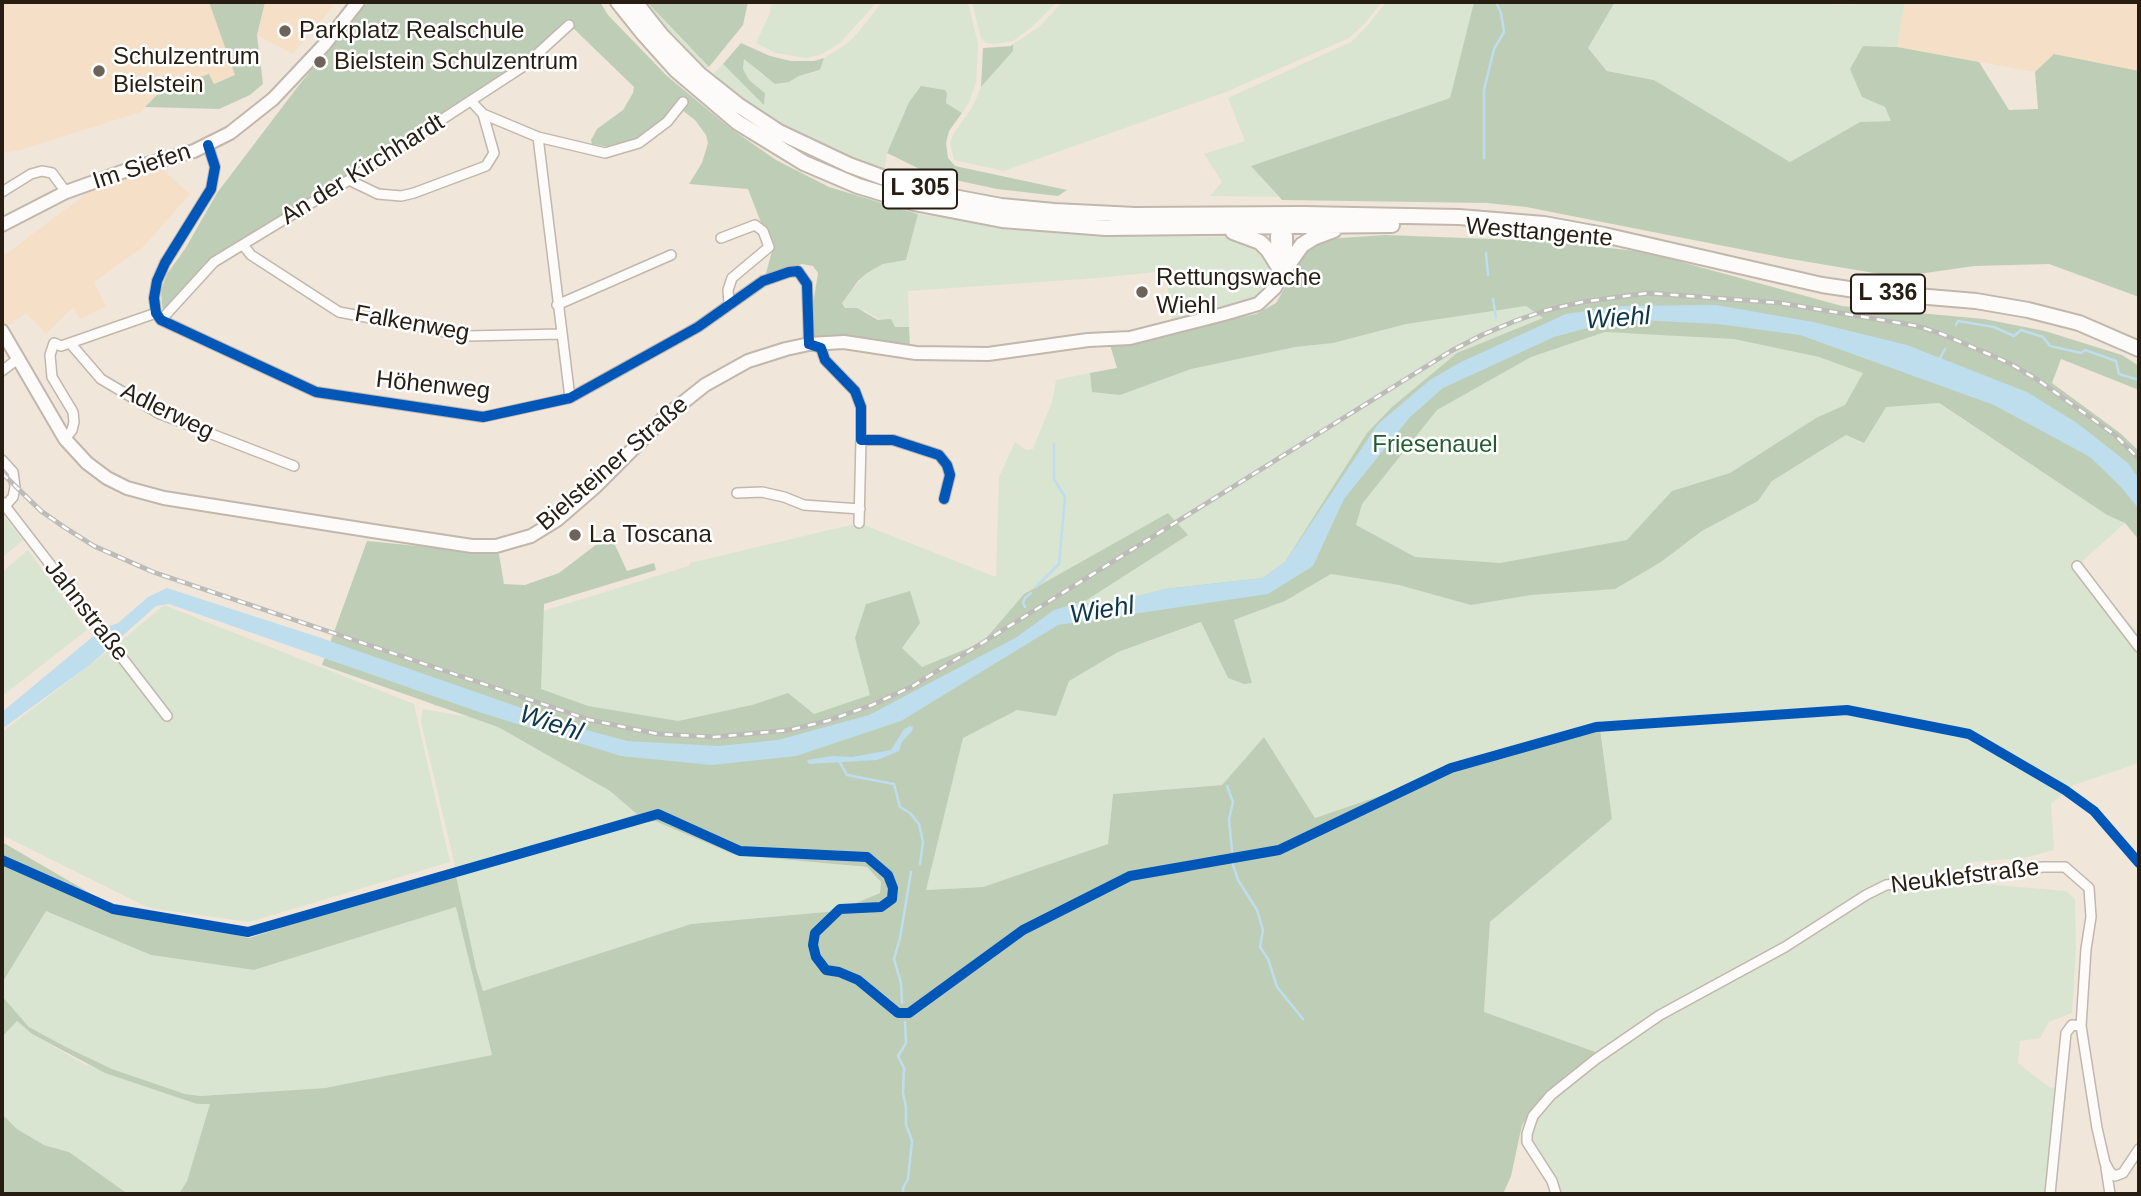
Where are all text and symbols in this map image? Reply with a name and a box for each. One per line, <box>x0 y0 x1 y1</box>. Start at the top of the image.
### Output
place label: Parkplatz Realschule <box>299 17 524 45</box>
marker: Parkplatz Realschule <box>277 23 293 39</box>
place label: Schulzentrum Bielstein <box>113 43 260 99</box>
place label: Bielstein Schulzentrum <box>334 48 578 76</box>
marker: Bielstein Schulzentrum <box>312 54 328 70</box>
marker: Schulzentrum Bielstein <box>91 63 107 79</box>
street label: An der Kirchhardt <box>276 108 450 232</box>
street label: Im Siefen <box>89 138 195 196</box>
road number: L 305 <box>883 170 957 208</box>
street label: Westtangente <box>1464 212 1614 254</box>
place label: Rettungswache Wiehl <box>1156 264 1321 320</box>
road number: L 336 <box>1851 274 1925 314</box>
marker: Rettungswache Wiehl <box>1134 284 1150 300</box>
street label: Falkenweg <box>352 300 472 348</box>
water label: Wiehl <box>1585 301 1651 337</box>
street label: Höhenweg <box>374 366 492 406</box>
street label: Adlerweg <box>116 377 218 447</box>
street label: Bielsteiner Straße <box>532 391 694 537</box>
park label: Friesenauel <box>1372 431 1498 459</box>
place label: La Toscana <box>589 521 712 549</box>
marker: La Toscana <box>567 527 583 543</box>
street label: Jahnstraße <box>38 555 134 667</box>
water label: Wiehl <box>1068 591 1136 631</box>
water label: Wiehl <box>515 699 587 749</box>
street label: Neuklefstraße <box>1889 854 2041 900</box>

